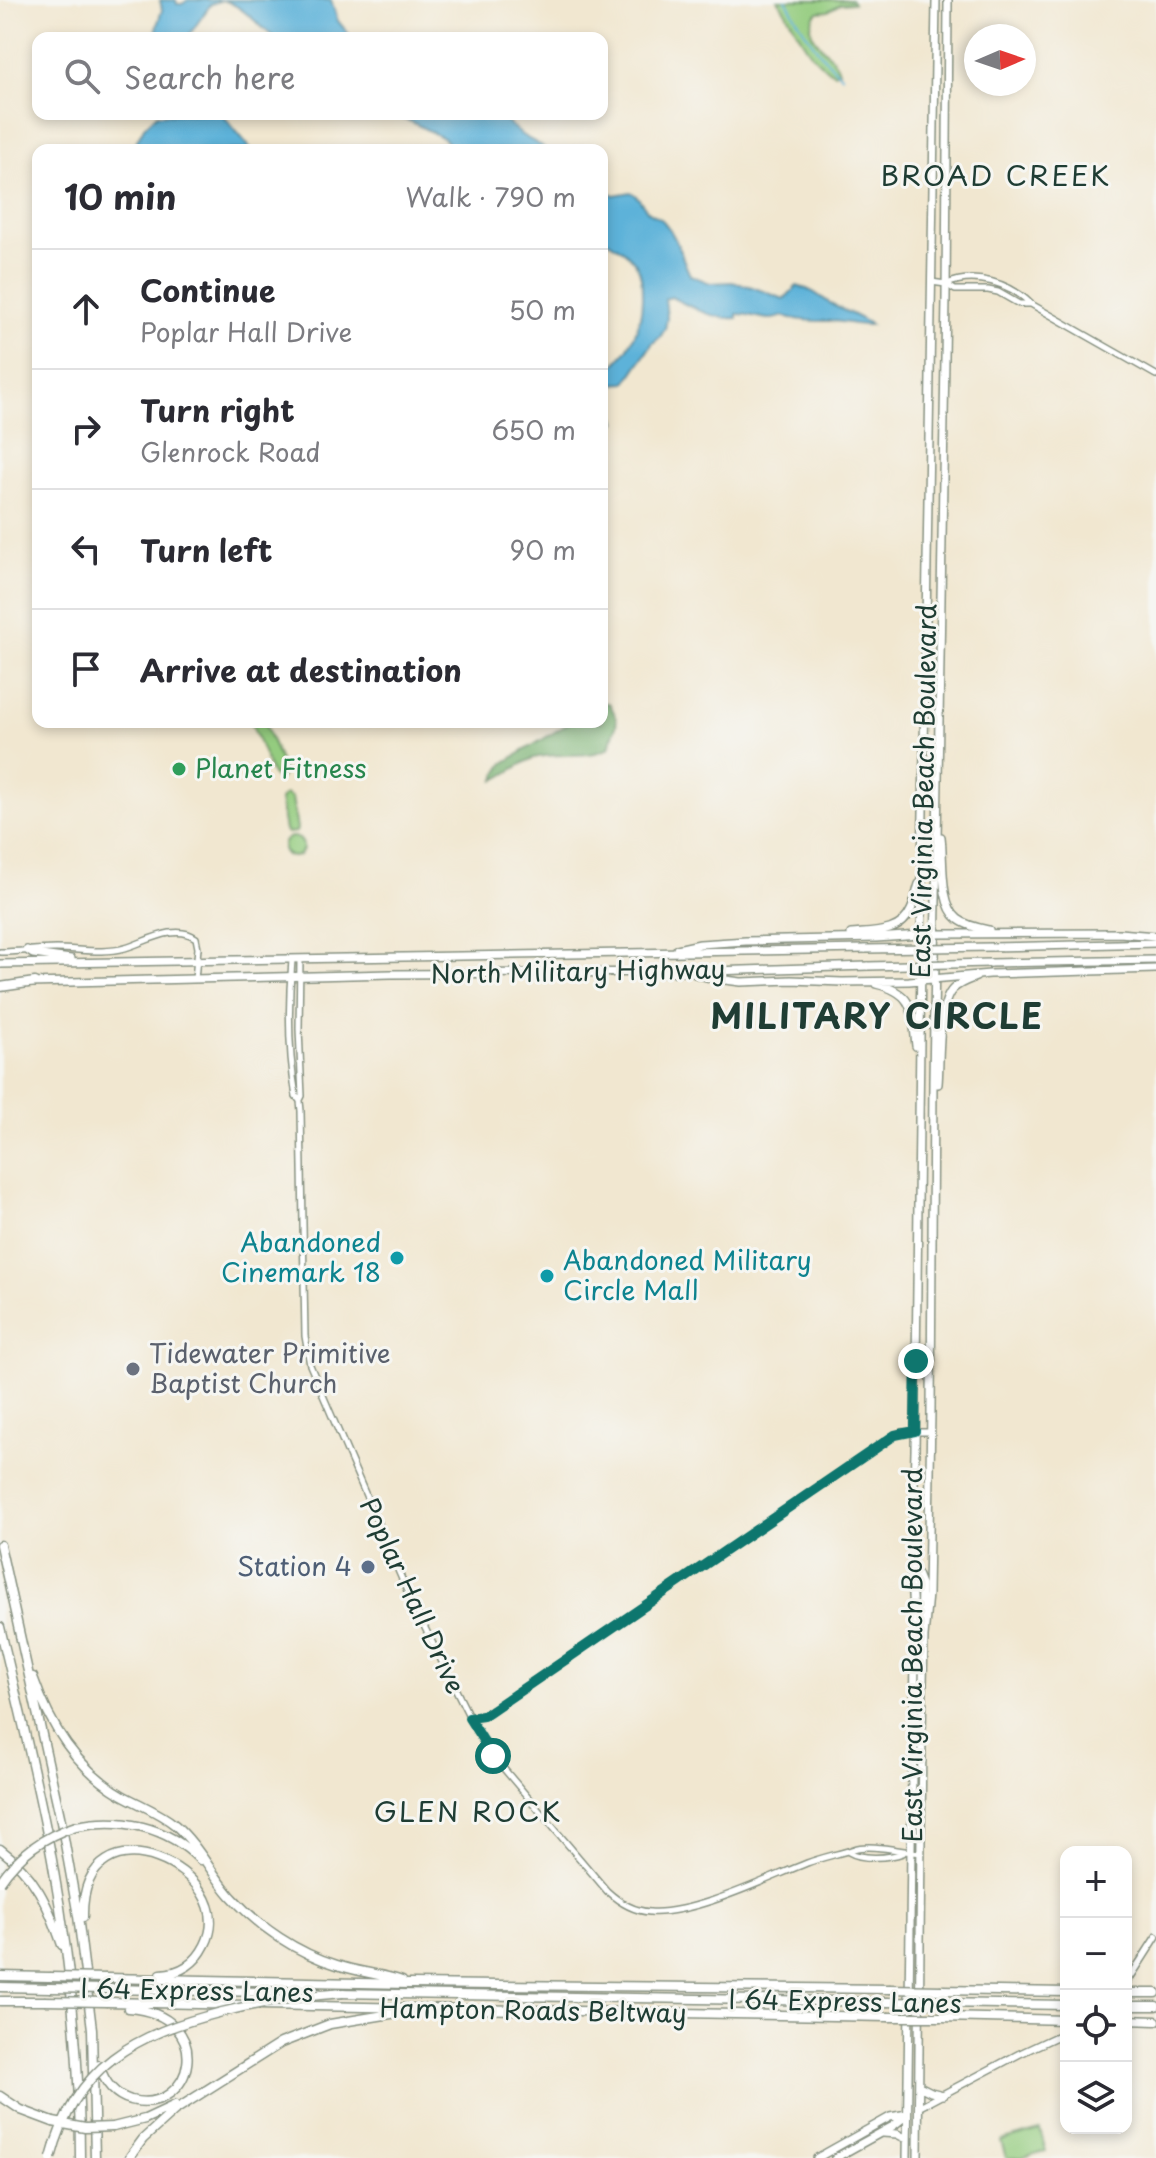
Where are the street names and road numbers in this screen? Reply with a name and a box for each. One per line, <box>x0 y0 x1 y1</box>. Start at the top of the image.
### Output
street label: East Virginia Beach Boulevard <box>900 603 945 979</box>
street label: North Military Highway <box>430 948 726 993</box>
street label: East Virginia Beach Boulevard <box>892 1467 931 1842</box>
street label: Poplar Hall Drive <box>351 1491 476 1700</box>
street label: I 64 Express Lanes <box>80 1968 314 2011</box>
street label: I 64 Express Lanes <box>728 1979 962 2022</box>
street label: Hampton Roads Beltway <box>379 1987 687 2032</box>

